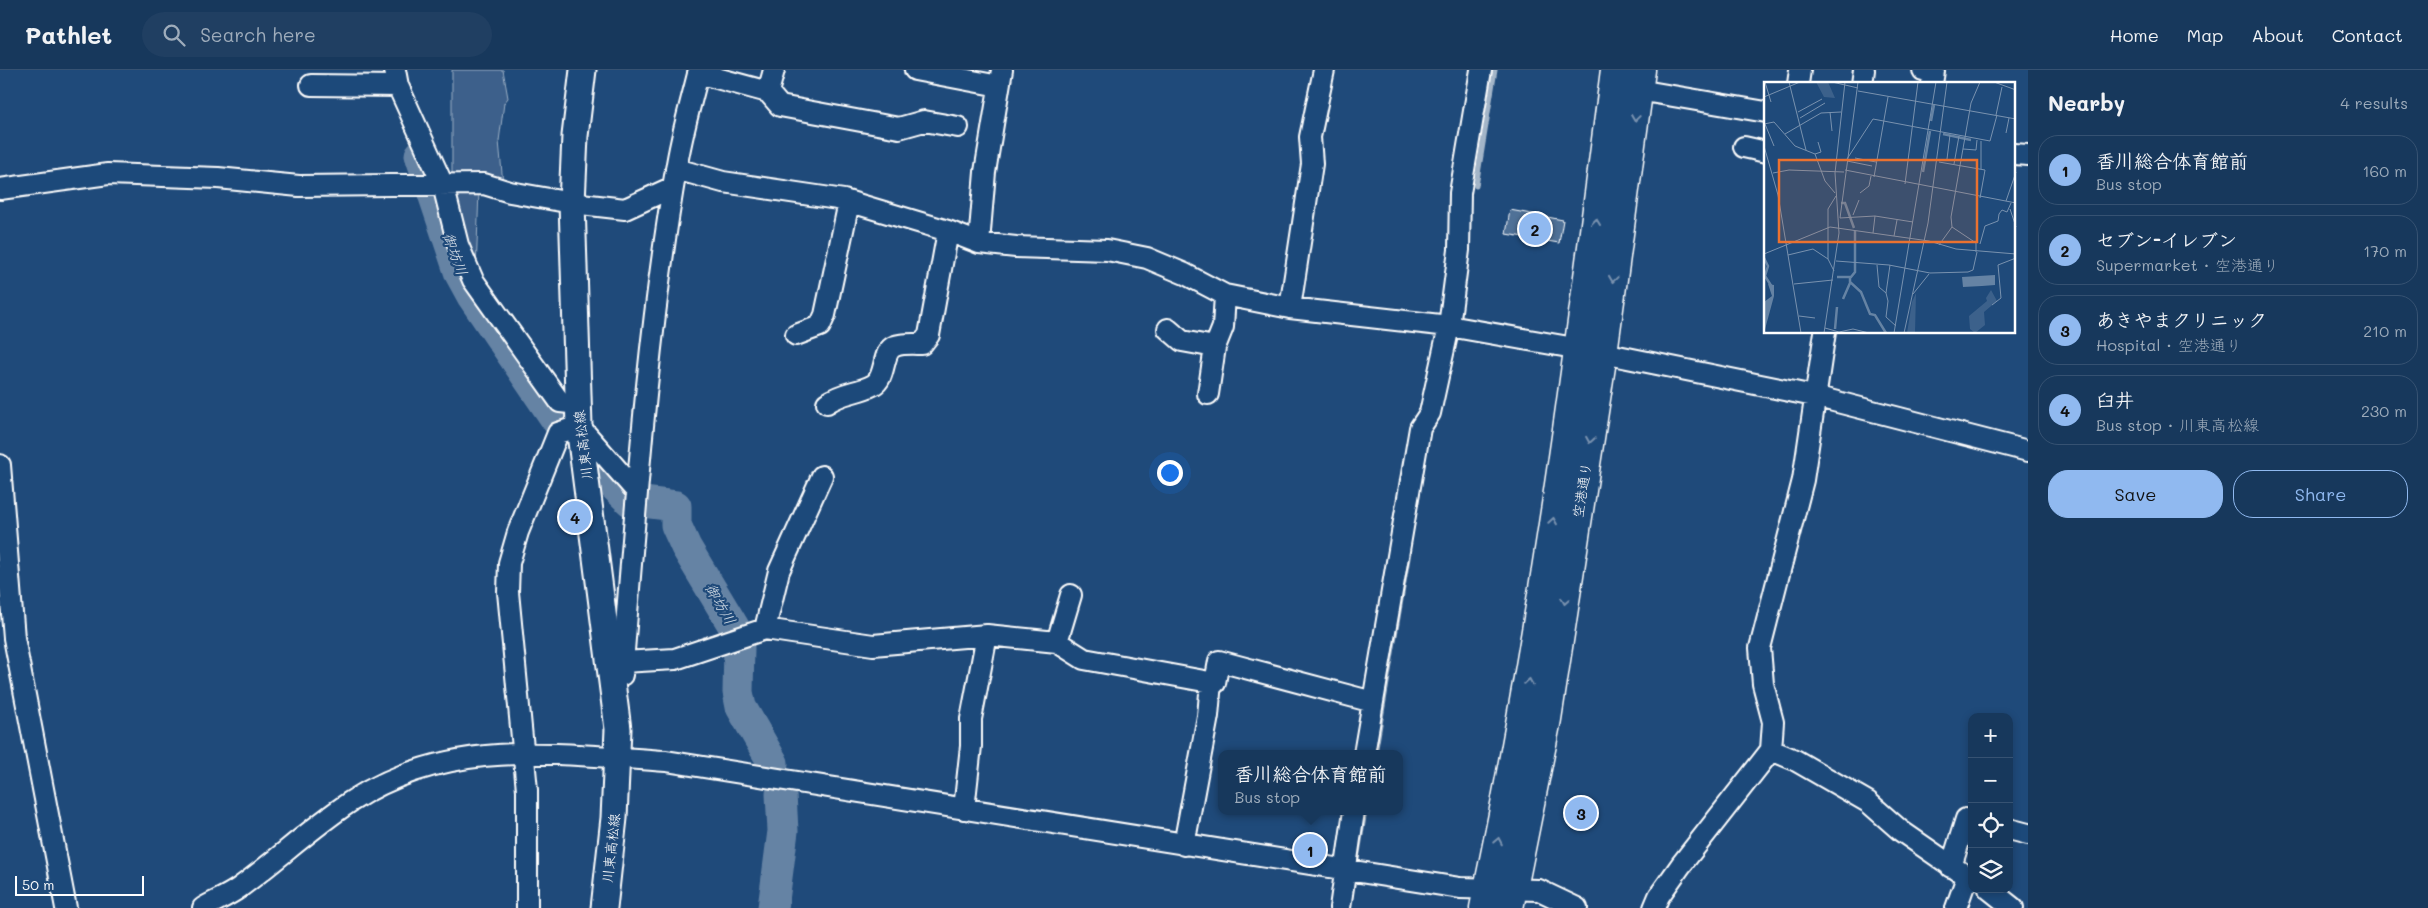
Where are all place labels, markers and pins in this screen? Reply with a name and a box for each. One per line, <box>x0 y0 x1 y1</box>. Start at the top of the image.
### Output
pin: 2 <box>1519 210 1551 248</box>
pin: 4 <box>559 498 591 536</box>
pin: 3 <box>1565 794 1597 832</box>
pin: 1 <box>1294 831 1326 869</box>

